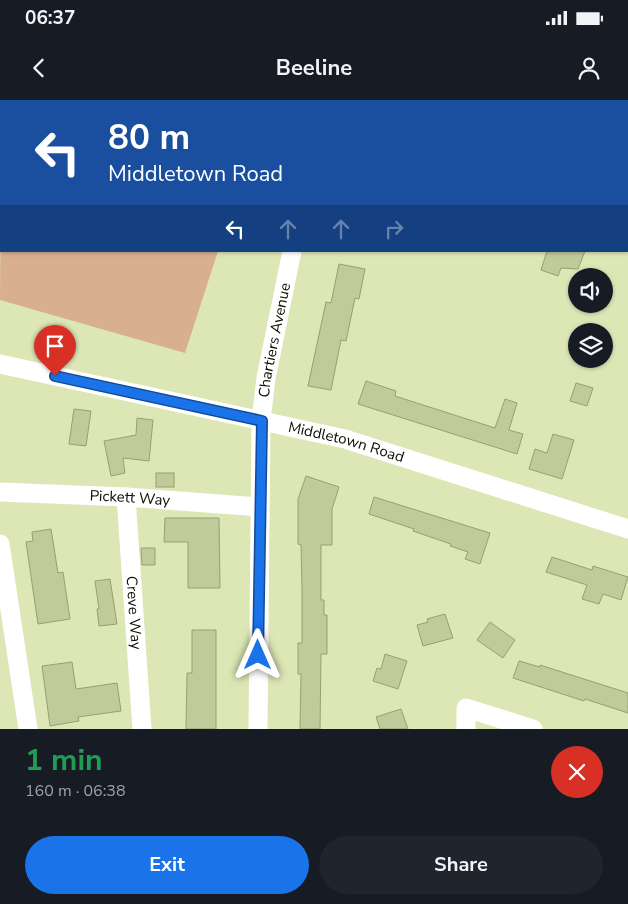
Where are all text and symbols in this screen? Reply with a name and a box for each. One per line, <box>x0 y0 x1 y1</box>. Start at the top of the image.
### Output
text: 06:37 <box>25 5 75 31</box>
text: Beeline <box>276 53 352 83</box>
icon: back <box>25 54 53 82</box>
icon: person <box>575 54 603 82</box>
text: 80 m <box>108 114 190 161</box>
icon: left <box>25 120 90 185</box>
text: Middletown Road <box>108 159 283 189</box>
icon: left <box>221 215 249 243</box>
icon: ahead <box>274 215 302 243</box>
icon: ahead <box>327 215 355 243</box>
icon: right <box>380 215 408 243</box>
map controls <box>568 268 613 368</box>
button: sound <box>568 268 613 313</box>
street label: Chartiers Avenue <box>254 281 295 399</box>
button: layers <box>568 323 613 368</box>
pin <box>34 325 76 376</box>
icon: arrive <box>41 332 69 360</box>
street label: Middletown Road <box>286 417 407 467</box>
street label: Pickett Way <box>89 486 171 510</box>
street label: Creve Way <box>121 575 147 651</box>
position arrow <box>231 628 283 680</box>
text: 1 min <box>25 740 103 781</box>
button: close <box>551 746 603 798</box>
text: 160 m · 06:38 <box>25 780 126 802</box>
button: Exit <box>25 836 309 894</box>
button: Share <box>319 836 603 894</box>

